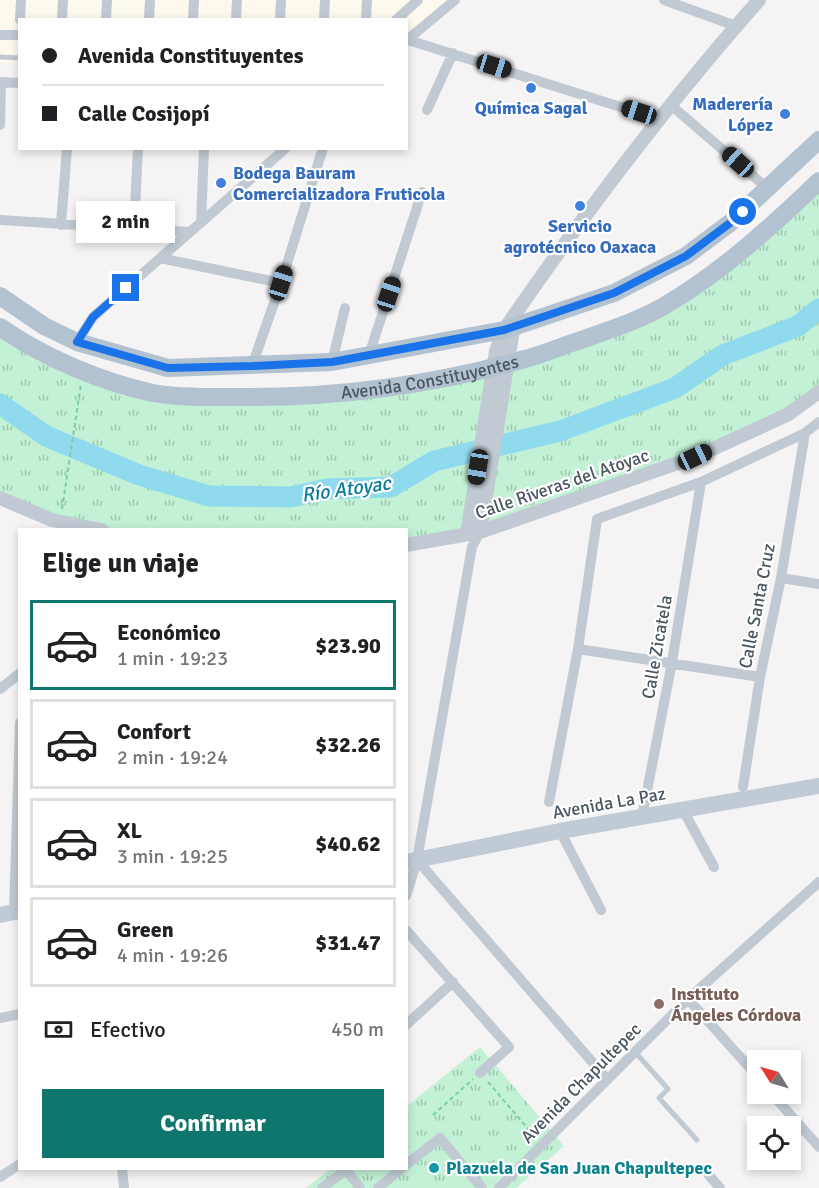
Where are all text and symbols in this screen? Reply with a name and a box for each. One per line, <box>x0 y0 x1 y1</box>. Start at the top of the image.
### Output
text: Avenida Constituyentes <box>78 42 303 69</box>
car <box>474 52 514 80</box>
marker: Química Sagal <box>524 81 538 95</box>
place label: Maderería López <box>692 93 773 136</box>
place label: Química Sagal <box>475 97 588 119</box>
car <box>619 98 659 126</box>
text: Calle Cosijopí <box>78 100 209 127</box>
marker: Maderería López <box>778 107 792 121</box>
car <box>719 143 757 181</box>
place label: Bodega Bauram Comercializadora Fruticola <box>233 162 445 205</box>
marker: Bodega Bauram Comercializadora Fruticola <box>214 176 228 190</box>
route start <box>729 198 756 225</box>
marker: Servicio agrotécnico Oaxaca <box>573 199 587 213</box>
callout: 2 min <box>76 201 176 243</box>
text: 2 min <box>101 209 150 234</box>
place label: Servicio agrotécnico Oaxaca <box>504 215 656 258</box>
car <box>267 263 295 303</box>
route end <box>112 274 139 301</box>
car <box>375 274 403 314</box>
street label: Avenida Constituyentes <box>340 350 521 404</box>
car <box>675 441 715 473</box>
street label: Calle Riveras del Atoyac <box>472 444 652 524</box>
car <box>466 448 490 486</box>
water label: Río Atoyac <box>300 470 394 508</box>
street label: Calle Santa Cruz <box>734 542 780 670</box>
text: Elige un viaje <box>42 547 199 580</box>
street label: Calle Zicatela <box>637 593 677 701</box>
icon: car <box>45 618 99 672</box>
text: Económico <box>117 619 221 646</box>
text: $23.90 <box>315 632 381 659</box>
text: 1 min · 19:23 <box>117 646 228 671</box>
icon: car <box>45 717 99 771</box>
text: Confort <box>117 718 191 745</box>
text: $32.26 <box>315 731 381 758</box>
text: 2 min · 19:24 <box>117 745 228 770</box>
street label: Avenida La Paz <box>551 782 667 824</box>
icon: car <box>45 816 99 870</box>
text: XL <box>117 817 142 844</box>
text: $40.62 <box>315 830 381 857</box>
text: 3 min · 19:25 <box>117 844 228 869</box>
icon: car <box>45 915 99 969</box>
text: Green <box>117 916 174 943</box>
text: $31.47 <box>315 929 381 956</box>
text: 4 min · 19:26 <box>117 943 228 968</box>
place label: Instituto Ángeles Córdova <box>671 983 801 1026</box>
marker: Instituto Ángeles Córdova <box>652 997 666 1011</box>
icon: cash <box>42 1013 75 1046</box>
text: Efectivo <box>90 1016 166 1043</box>
text: 450 m <box>331 1017 384 1042</box>
street label: Avenida Chapultepec <box>516 1018 646 1148</box>
north arrow <box>747 1050 801 1104</box>
map controls <box>747 1050 801 1170</box>
button: Confirmar <box>42 1089 384 1158</box>
button: locate <box>747 1116 801 1170</box>
place label: Plazuela de San Juan Chapultepec <box>446 1157 712 1179</box>
marker: Plazuela de San Juan Chapultepec <box>427 1161 441 1175</box>

